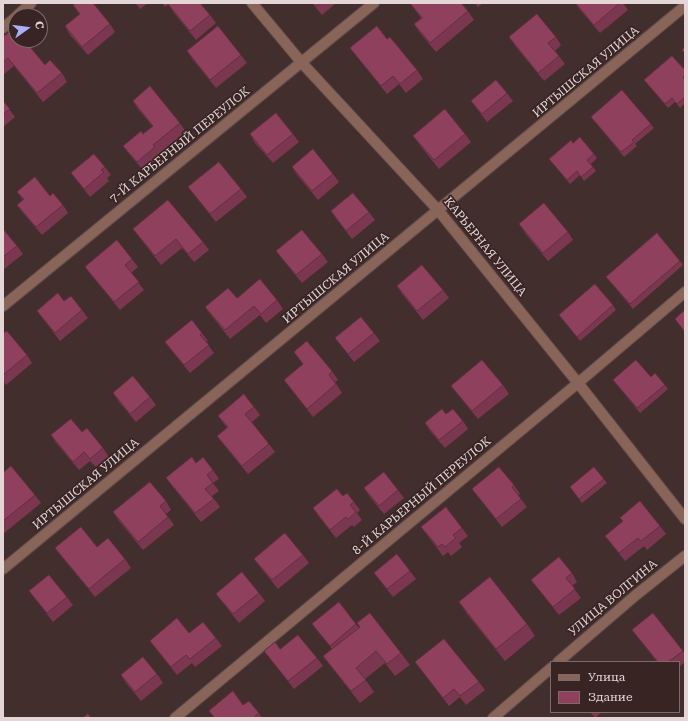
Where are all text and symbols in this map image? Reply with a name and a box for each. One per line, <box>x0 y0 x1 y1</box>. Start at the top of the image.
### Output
north arrow <box>8 8 48 48</box>
text: С <box>32 20 46 31</box>
street label: ИРТЫШСКАЯ УЛИЦА <box>530 23 642 121</box>
street label: 7-Й КАРЬЕРНЫЙ ПЕРЕУЛОК <box>107 84 253 206</box>
street label: КАРЬЕРНАЯ УЛИЦА <box>441 195 529 299</box>
street label: ИРТЫШСКАЯ УЛИЦА <box>280 229 392 327</box>
street label: 8-Й КАРЬЕРНЫЙ ПЕРЕУЛОК <box>350 434 494 558</box>
street label: ИРТЫШСКАЯ УЛИЦА <box>30 435 142 533</box>
street label: УЛИЦА ВОЛГИНА <box>566 557 660 639</box>
legend <box>550 661 680 713</box>
text: Улица <box>588 670 625 684</box>
text: Здание <box>588 690 632 704</box>

